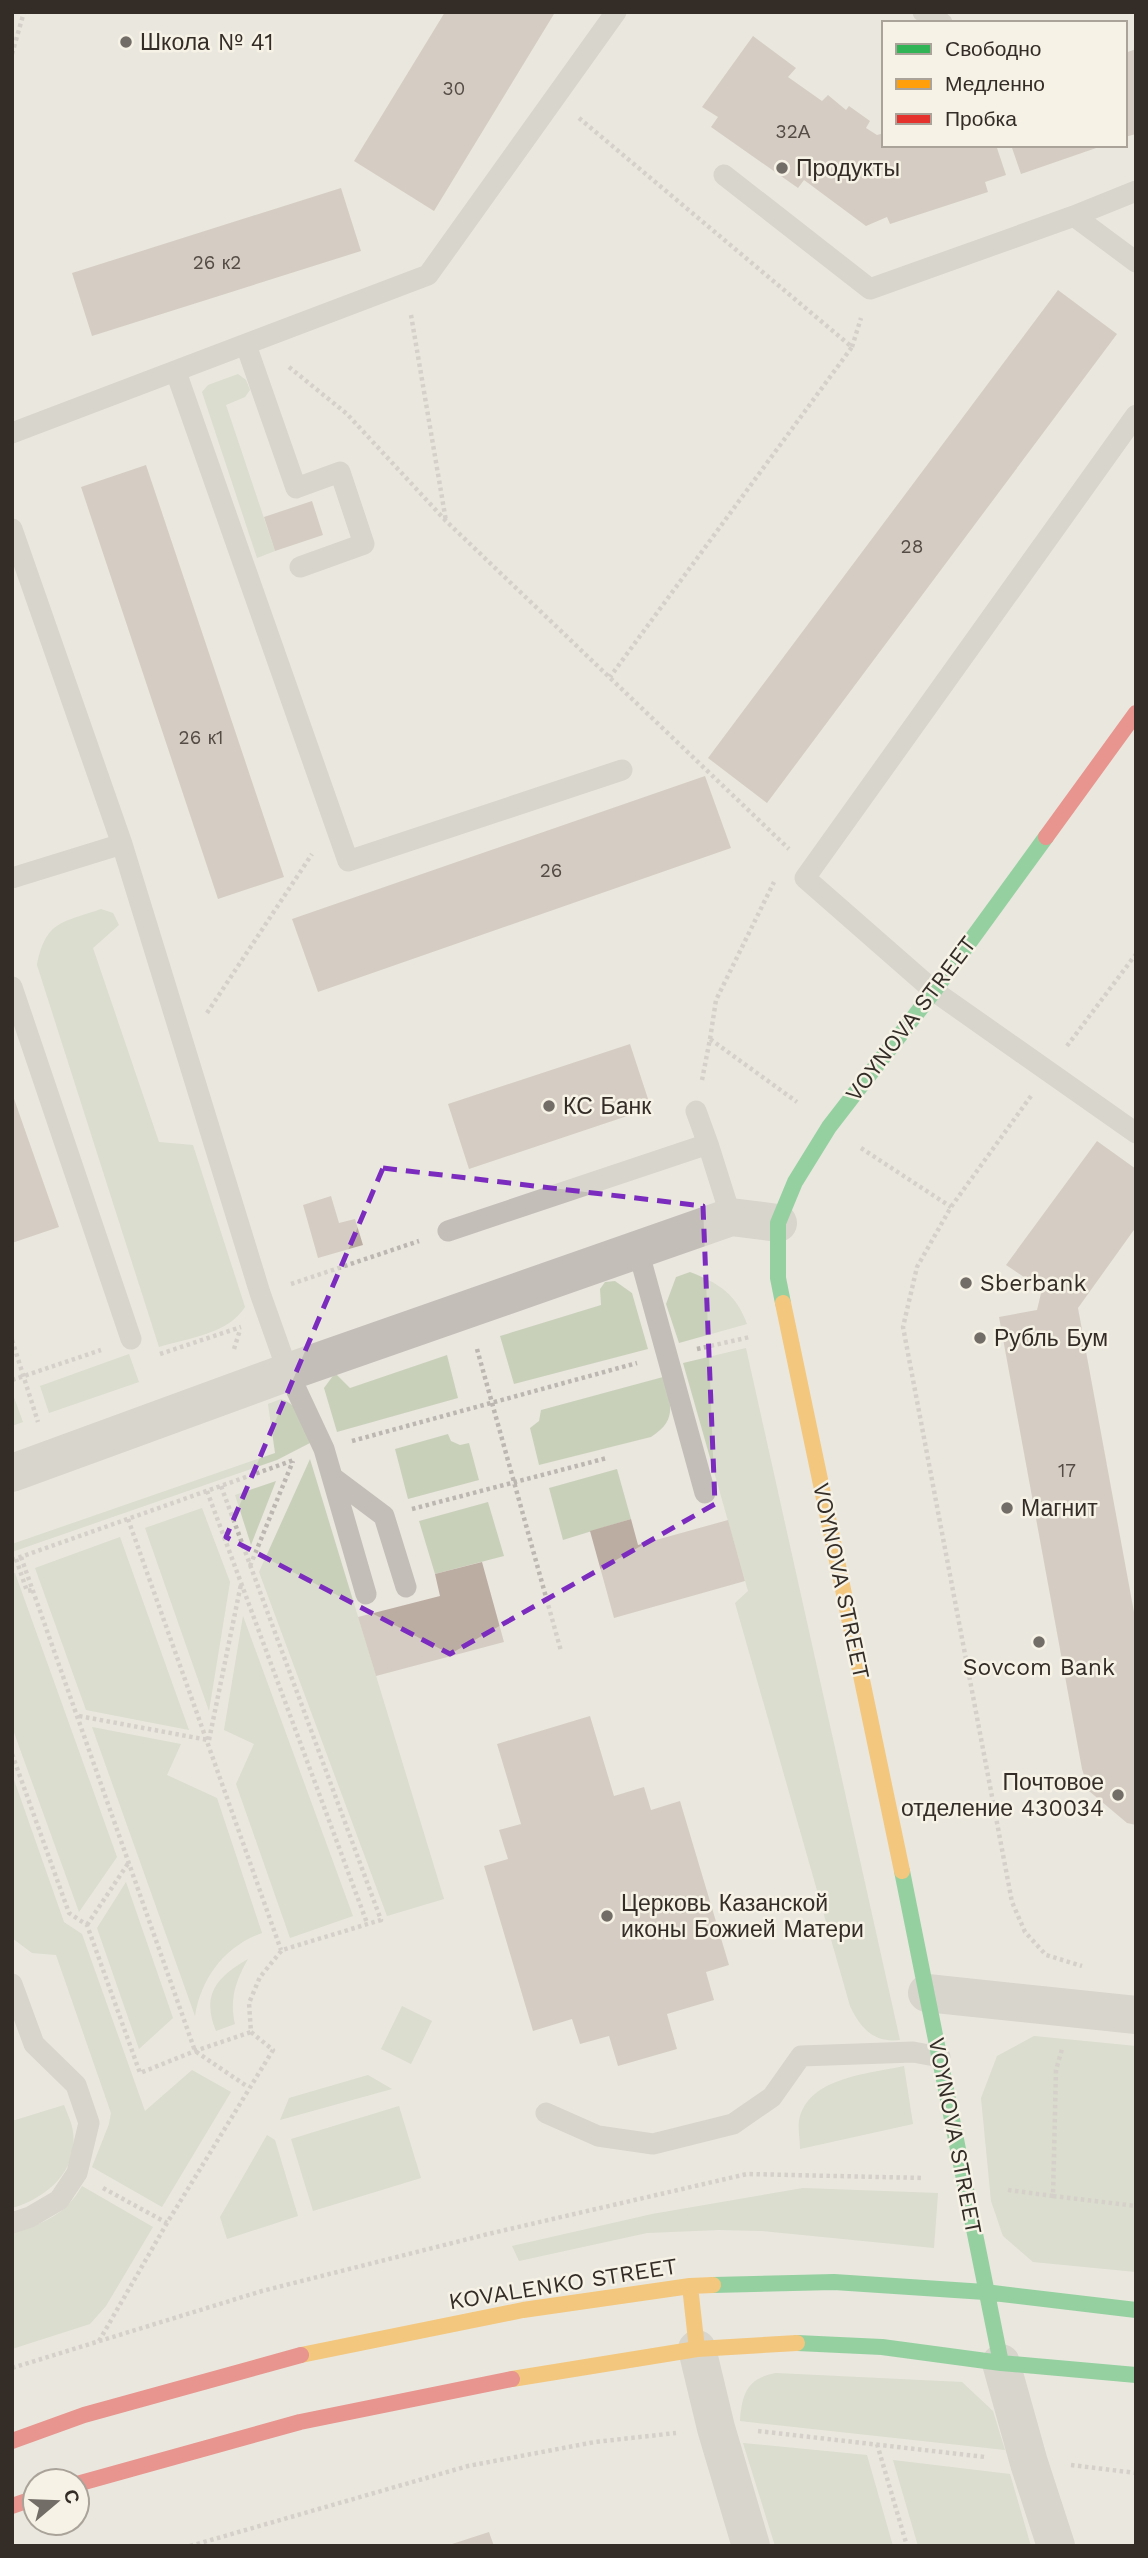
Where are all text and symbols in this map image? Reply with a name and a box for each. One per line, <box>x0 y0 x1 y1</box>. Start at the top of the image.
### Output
legend <box>882 21 1127 147</box>
place label: Школа № 41 <box>140 29 273 56</box>
marker: Школа № 41 <box>118 34 134 50</box>
text: Свободно <box>945 36 1042 61</box>
text: Медленно <box>945 71 1045 96</box>
house number: 30 <box>443 77 465 100</box>
text: Пробка <box>945 106 1017 131</box>
house number: 32А <box>776 120 811 143</box>
place label: Продукты <box>796 155 900 182</box>
marker: Продукты <box>774 160 790 176</box>
house number: 26 к2 <box>193 251 241 274</box>
house number: 28 <box>901 535 923 558</box>
house number: 26 к1 <box>179 726 223 749</box>
house number: 26 <box>540 859 562 882</box>
street label: VOYNOVA STREET <box>840 931 982 1107</box>
place label: КС Банк <box>563 1093 652 1120</box>
marker: КС Банк <box>541 1098 557 1114</box>
place label: Sberbank <box>980 1270 1087 1297</box>
marker: Sberbank <box>958 1275 974 1291</box>
place label: Рубль Бум <box>994 1325 1108 1352</box>
marker: Рубль Бум <box>972 1330 988 1346</box>
house number: 17 <box>1058 1459 1076 1482</box>
street label: VOYNOVA STREET <box>807 1480 875 1682</box>
place label: Магнит <box>1021 1495 1098 1522</box>
marker: Магнит <box>999 1500 1015 1516</box>
marker: Sovcom Bank <box>1031 1634 1047 1650</box>
place label: Sovcom Bank <box>963 1654 1115 1681</box>
place label: Почтовое отделение 430034 <box>901 1769 1104 1822</box>
marker: Почтовое отделение 430034 <box>1110 1787 1126 1803</box>
place label: Церковь Казанской иконы Божией Матери <box>621 1890 864 1943</box>
marker: Церковь Казанской иконы Божией Матери <box>599 1908 615 1924</box>
street label: VOYNOVA STREET <box>923 2035 987 2237</box>
street label: KOVALENKO STREET <box>447 2253 679 2315</box>
north arrow <box>21 2467 91 2537</box>
text: С <box>58 2486 85 2507</box>

